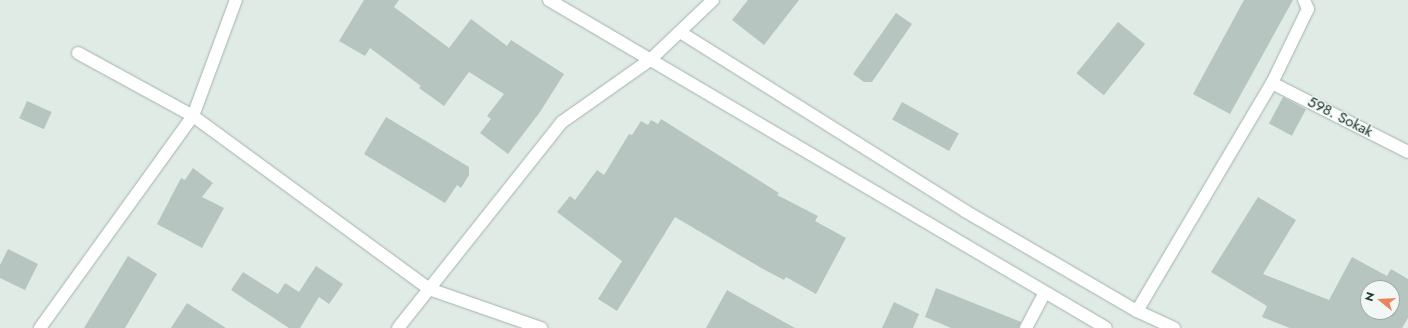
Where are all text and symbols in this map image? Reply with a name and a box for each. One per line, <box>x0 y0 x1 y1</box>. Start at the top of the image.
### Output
street label: 598. Sokak <box>1304 93 1376 141</box>
north arrow <box>1360 280 1400 320</box>
text: N <box>1361 290 1378 303</box>

